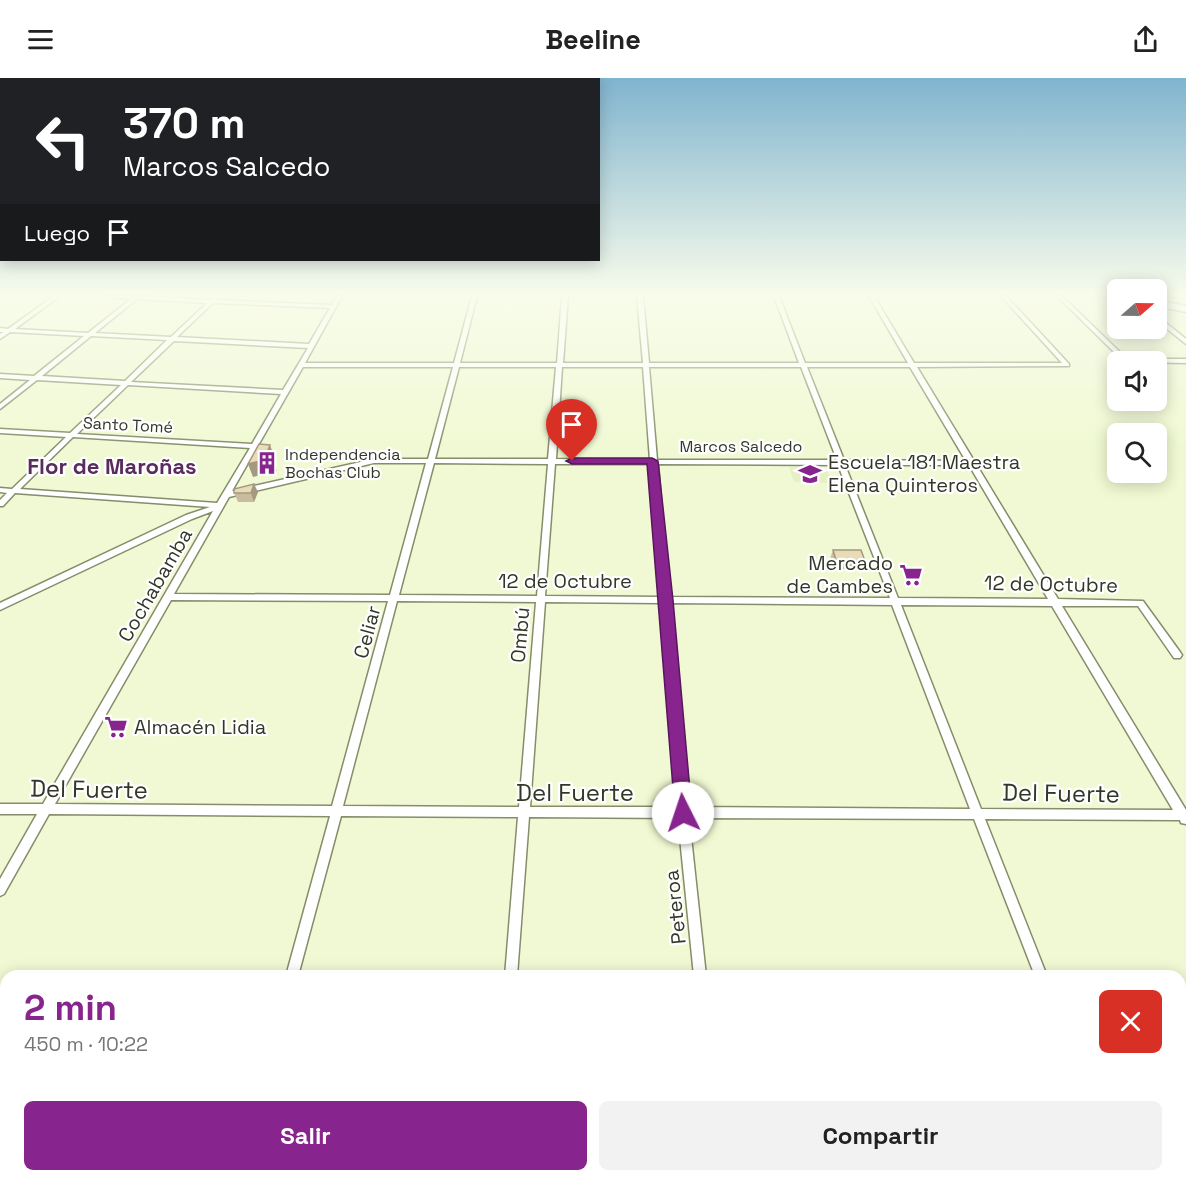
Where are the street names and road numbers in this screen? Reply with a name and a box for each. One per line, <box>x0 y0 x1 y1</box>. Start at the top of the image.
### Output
street label: Santo Tomé <box>82 412 174 438</box>
street label: Marcos Salcedo <box>680 436 802 457</box>
street label: Cochabamba <box>112 524 198 646</box>
street label: 12 de Octubre <box>498 568 632 594</box>
street label: 12 de Octubre <box>984 570 1118 598</box>
street label: Celiar <box>348 603 386 661</box>
street label: Ombú <box>505 606 535 664</box>
street label: Del Fuerte <box>30 772 148 806</box>
street label: Del Fuerte <box>1002 776 1120 810</box>
street label: Del Fuerte <box>516 777 634 808</box>
street label: Peteroa <box>658 868 692 946</box>

